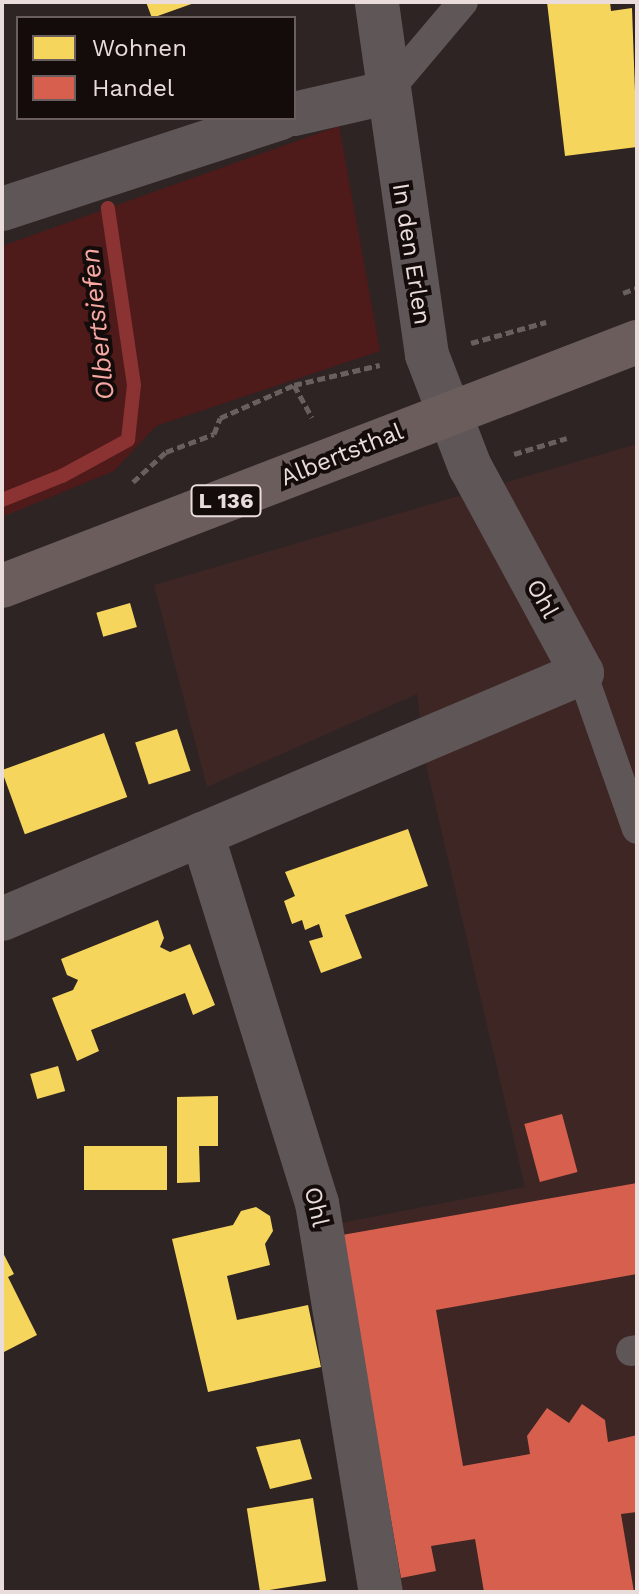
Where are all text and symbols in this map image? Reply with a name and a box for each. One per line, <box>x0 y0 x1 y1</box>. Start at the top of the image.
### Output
legend <box>16 16 296 120</box>
text: Wohnen <box>92 34 187 62</box>
text: Handel <box>92 74 174 102</box>
street label: In den Erlen <box>386 181 436 327</box>
water label: Olbertsiefen <box>74 246 122 402</box>
street label: Albertsthal <box>276 417 408 493</box>
road number: L 136 <box>190 483 262 519</box>
street label: Ohl <box>520 575 564 623</box>
street label: Ohl <box>297 1184 335 1230</box>

